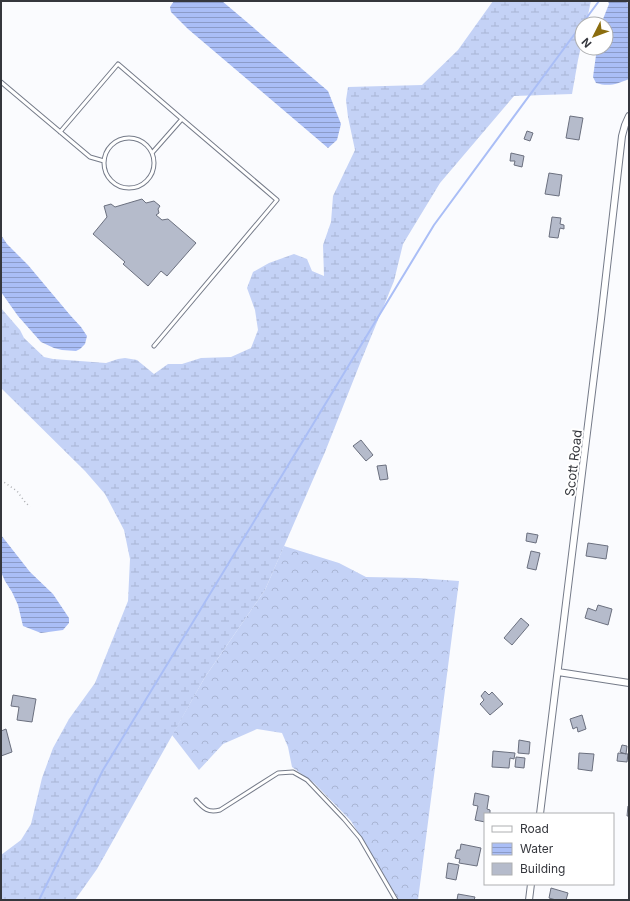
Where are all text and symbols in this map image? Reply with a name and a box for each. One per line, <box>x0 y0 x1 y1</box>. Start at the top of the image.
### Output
north arrow <box>574 16 614 56</box>
text: N <box>579 35 595 50</box>
street label: Scott Road <box>561 429 585 497</box>
legend <box>484 813 614 885</box>
text: Road <box>520 821 549 836</box>
text: Water <box>520 841 554 856</box>
text: Building <box>520 861 565 876</box>

